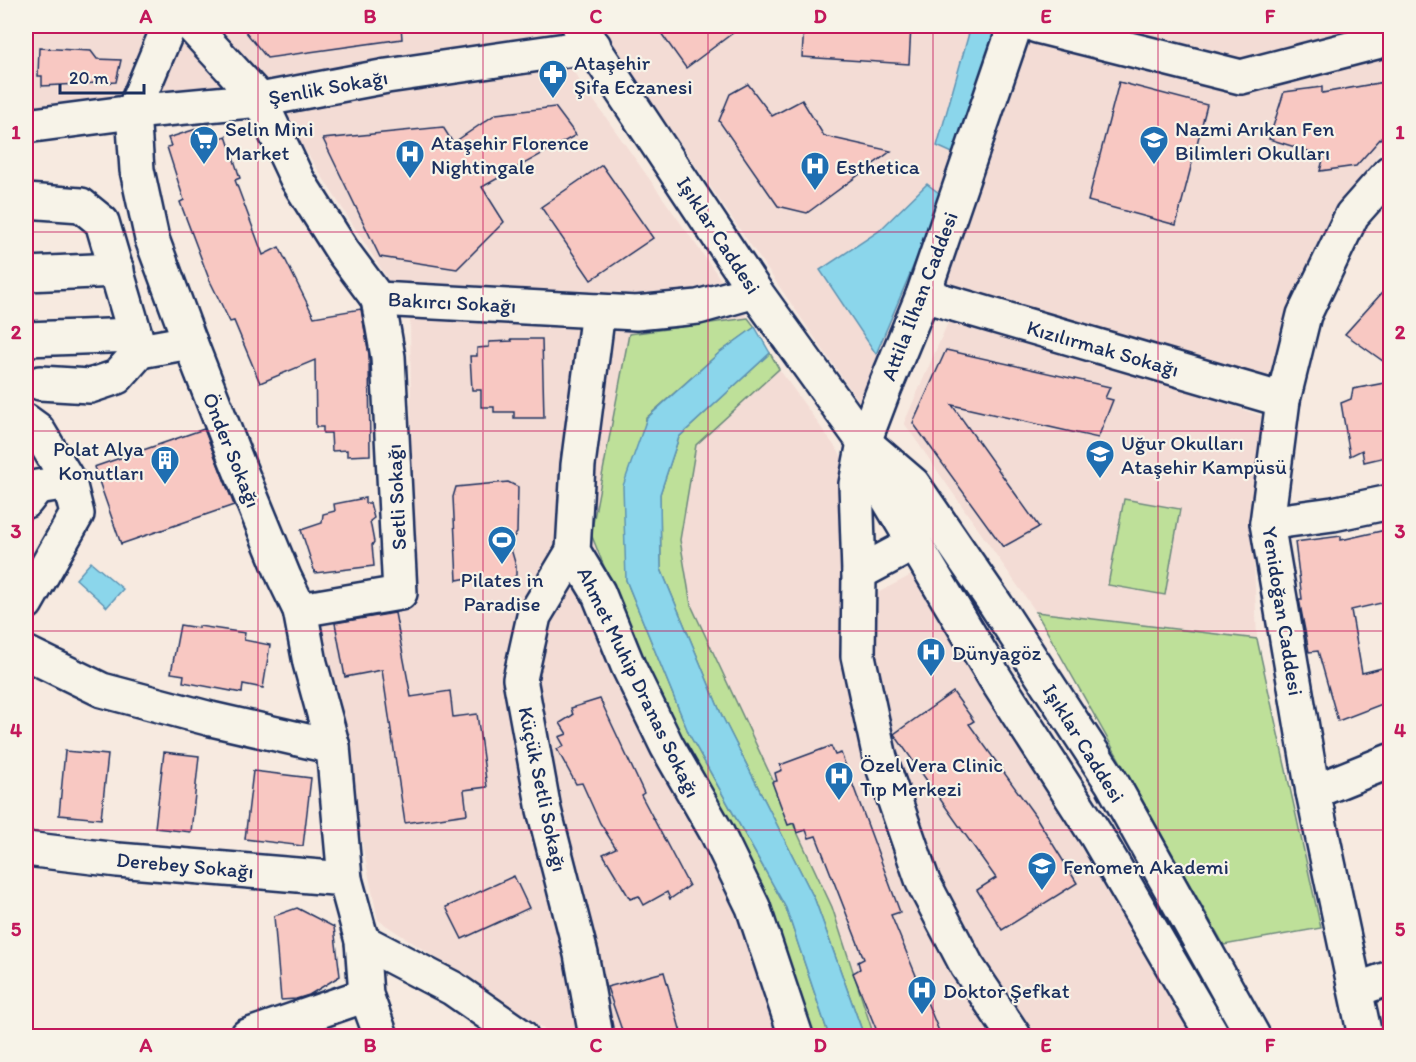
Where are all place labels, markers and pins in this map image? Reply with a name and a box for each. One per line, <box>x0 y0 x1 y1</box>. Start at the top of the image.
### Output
place label: Ataşehir Şifa Eczanesi <box>574 50 693 99</box>
pharmacy icon: Ataşehir Şifa Eczanesi <box>537 58 569 100</box>
place label: Selin Mini Market <box>225 116 314 165</box>
place label: Nazmi Arıkan Fen Bilimleri Okulları <box>1175 116 1334 165</box>
supermarket icon: Selin Mini Market <box>188 124 220 166</box>
school or university icon: Nazmi Arıkan Fen Bilimleri Okulları <box>1138 124 1170 166</box>
place label: Ataşehir Florence Nightingale <box>431 130 589 179</box>
hospital icon: Ataşehir Florence Nightingale <box>394 138 426 180</box>
hospital icon: Esthetica <box>799 150 831 192</box>
place label: Esthetica <box>836 154 920 179</box>
place label: Uğur Okulları Ataşehir Kampüsü <box>1121 430 1287 479</box>
place label: Polat Alya Konutları <box>53 436 144 485</box>
school or university icon: Uğur Okulları Ataşehir Kampüsü <box>1084 438 1116 480</box>
building icon: Polat Alya Konutları <box>149 444 181 486</box>
sports icon: Pilates in Paradise <box>486 524 518 566</box>
place label: Pilates in Paradise <box>460 567 544 616</box>
hospital icon: Dünyagöz <box>915 636 947 678</box>
place label: Dünyagöz <box>952 640 1042 665</box>
place label: Özel Vera Clinic Tıp Merkezi <box>860 752 1003 801</box>
hospital icon: Özel Vera Clinic Tıp Merkezi <box>823 760 855 802</box>
school or university icon: Fenomen Akademi <box>1026 850 1058 892</box>
place label: Fenomen Akademi <box>1063 854 1229 879</box>
hospital icon: Doktor Şefkat <box>906 974 938 1016</box>
place label: Doktor Şefkat <box>943 978 1070 1003</box>

